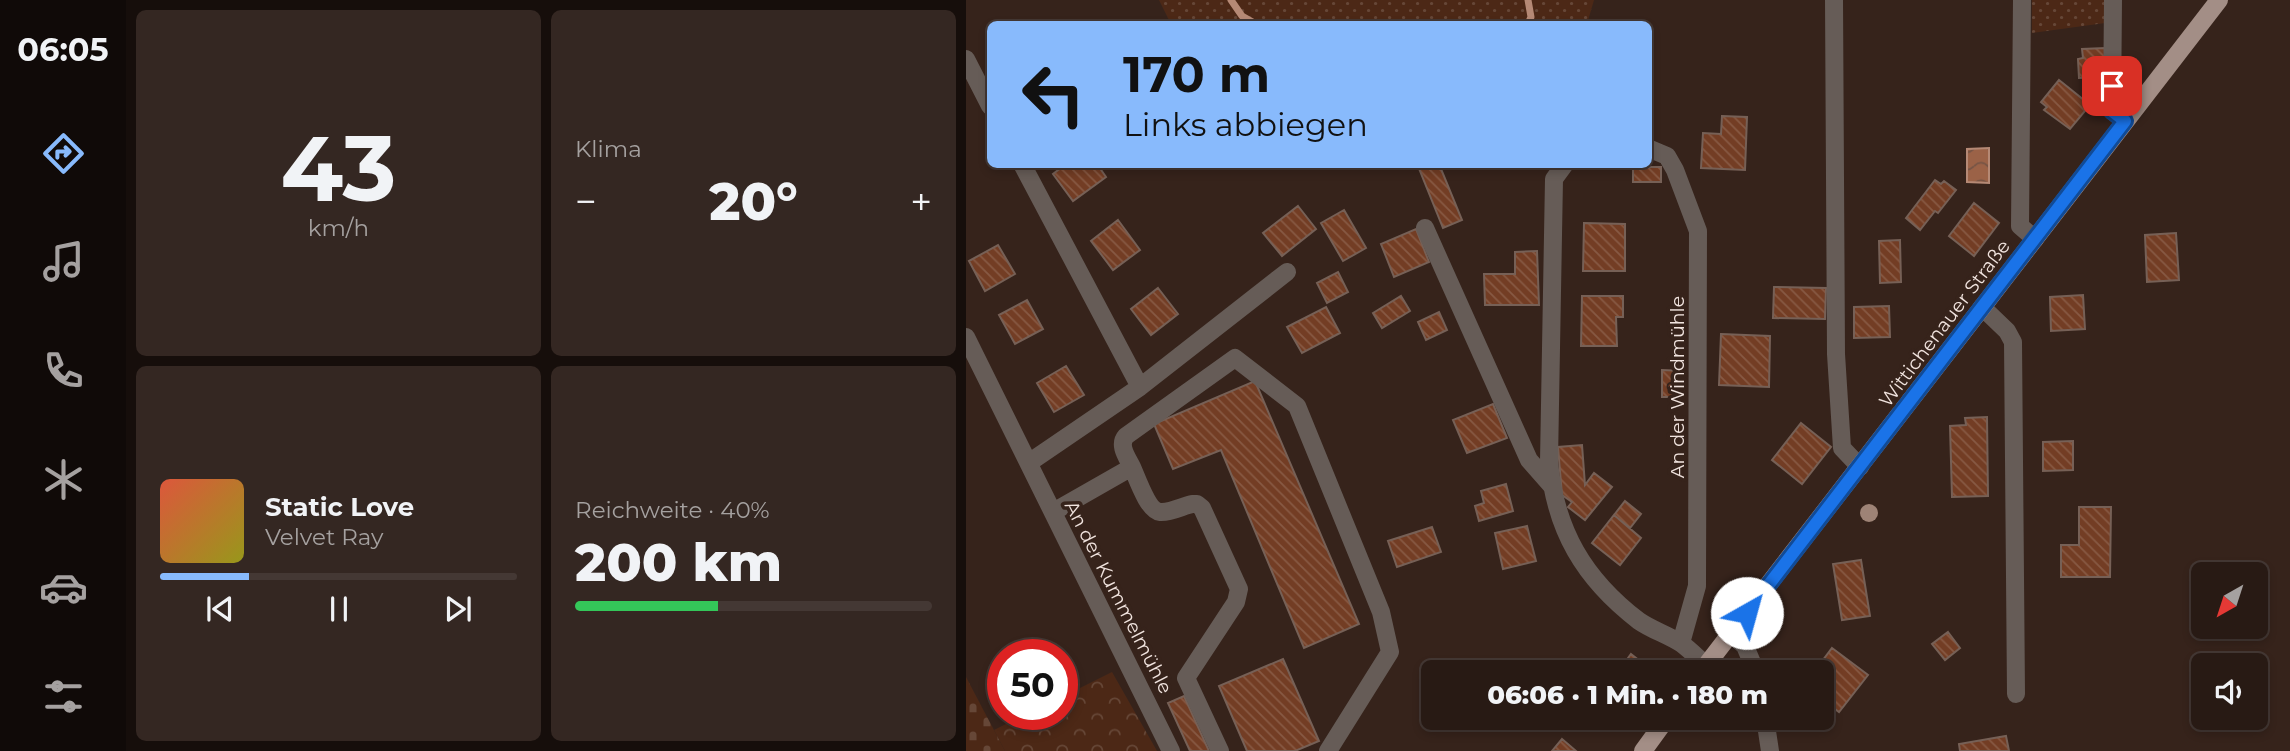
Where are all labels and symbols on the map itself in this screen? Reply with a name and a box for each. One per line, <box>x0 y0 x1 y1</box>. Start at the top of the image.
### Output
pin <box>2082 56 2142 116</box>
street label: Wittichenauer Straße <box>1874 235 2015 411</box>
street label: An der Windmühle <box>1666 296 1689 478</box>
street label: An der Kummelmühle <box>1060 497 1177 698</box>
north arrow <box>2191 562 2268 639</box>
position arrow <box>1710 576 1784 650</box>
speed limit sign: 50 <box>987 639 1078 730</box>

